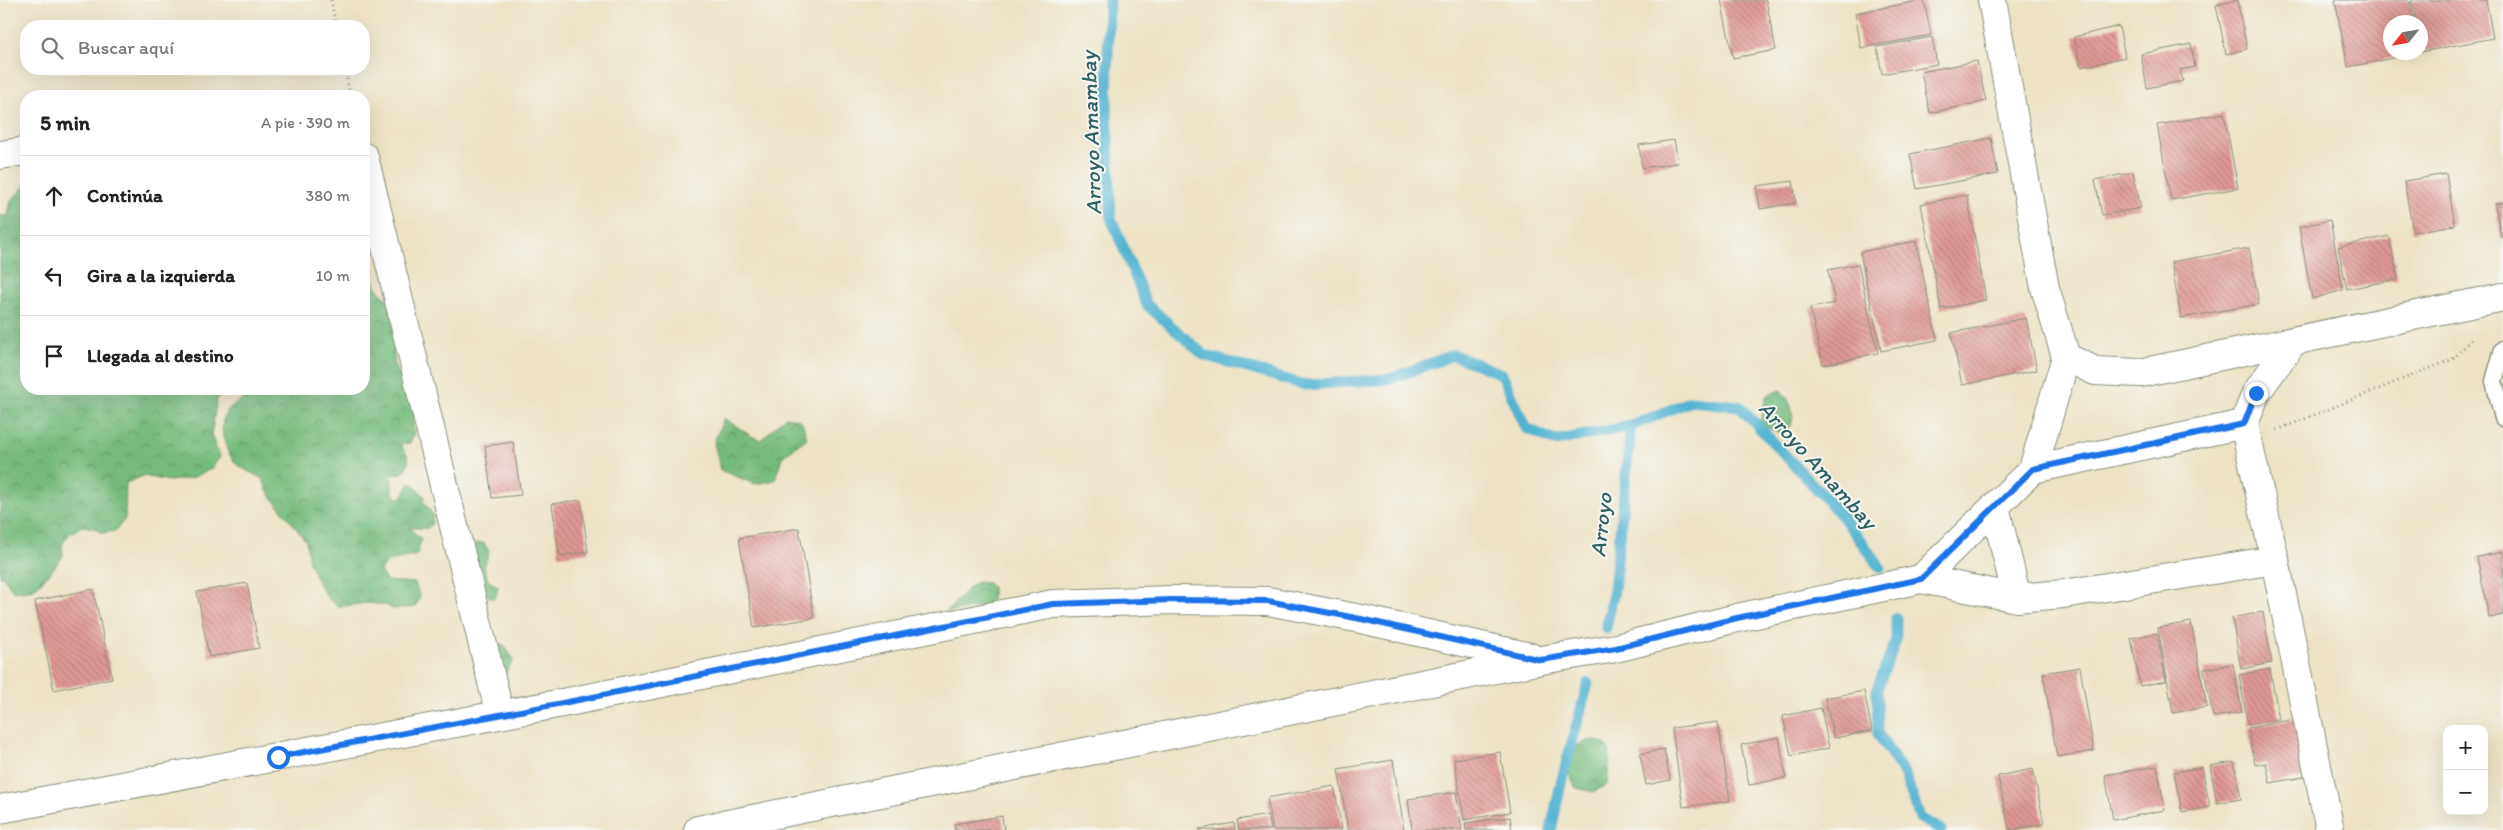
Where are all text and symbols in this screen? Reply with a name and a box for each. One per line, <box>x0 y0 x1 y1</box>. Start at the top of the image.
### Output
north arrow <box>2383 15 2428 60</box>
search box <box>20 20 370 75</box>
icon: search <box>38 34 66 62</box>
text: Buscar aquí <box>78 36 174 59</box>
water label: Arroyo Amambay <box>1075 48 1107 215</box>
text: 5 min <box>40 110 90 135</box>
text: A pie · 390 m <box>261 113 350 132</box>
icon: ahead <box>40 182 68 210</box>
text: Continúa <box>87 184 163 207</box>
text: 380 m <box>306 186 350 205</box>
icon: left <box>40 262 68 290</box>
text: Gira a la izquierda <box>87 264 235 287</box>
text: 10 m <box>316 266 350 285</box>
icon: arrive <box>40 342 68 370</box>
text: Llegada al destino <box>87 344 234 367</box>
route end <box>2245 382 2268 405</box>
water label: Arroyo Amambay <box>1753 395 1885 537</box>
water label: Arroyo <box>1584 491 1618 558</box>
map controls <box>2443 725 2488 815</box>
button: + <box>2443 725 2488 770</box>
route start <box>267 746 290 769</box>
button: − <box>2443 770 2488 815</box>

